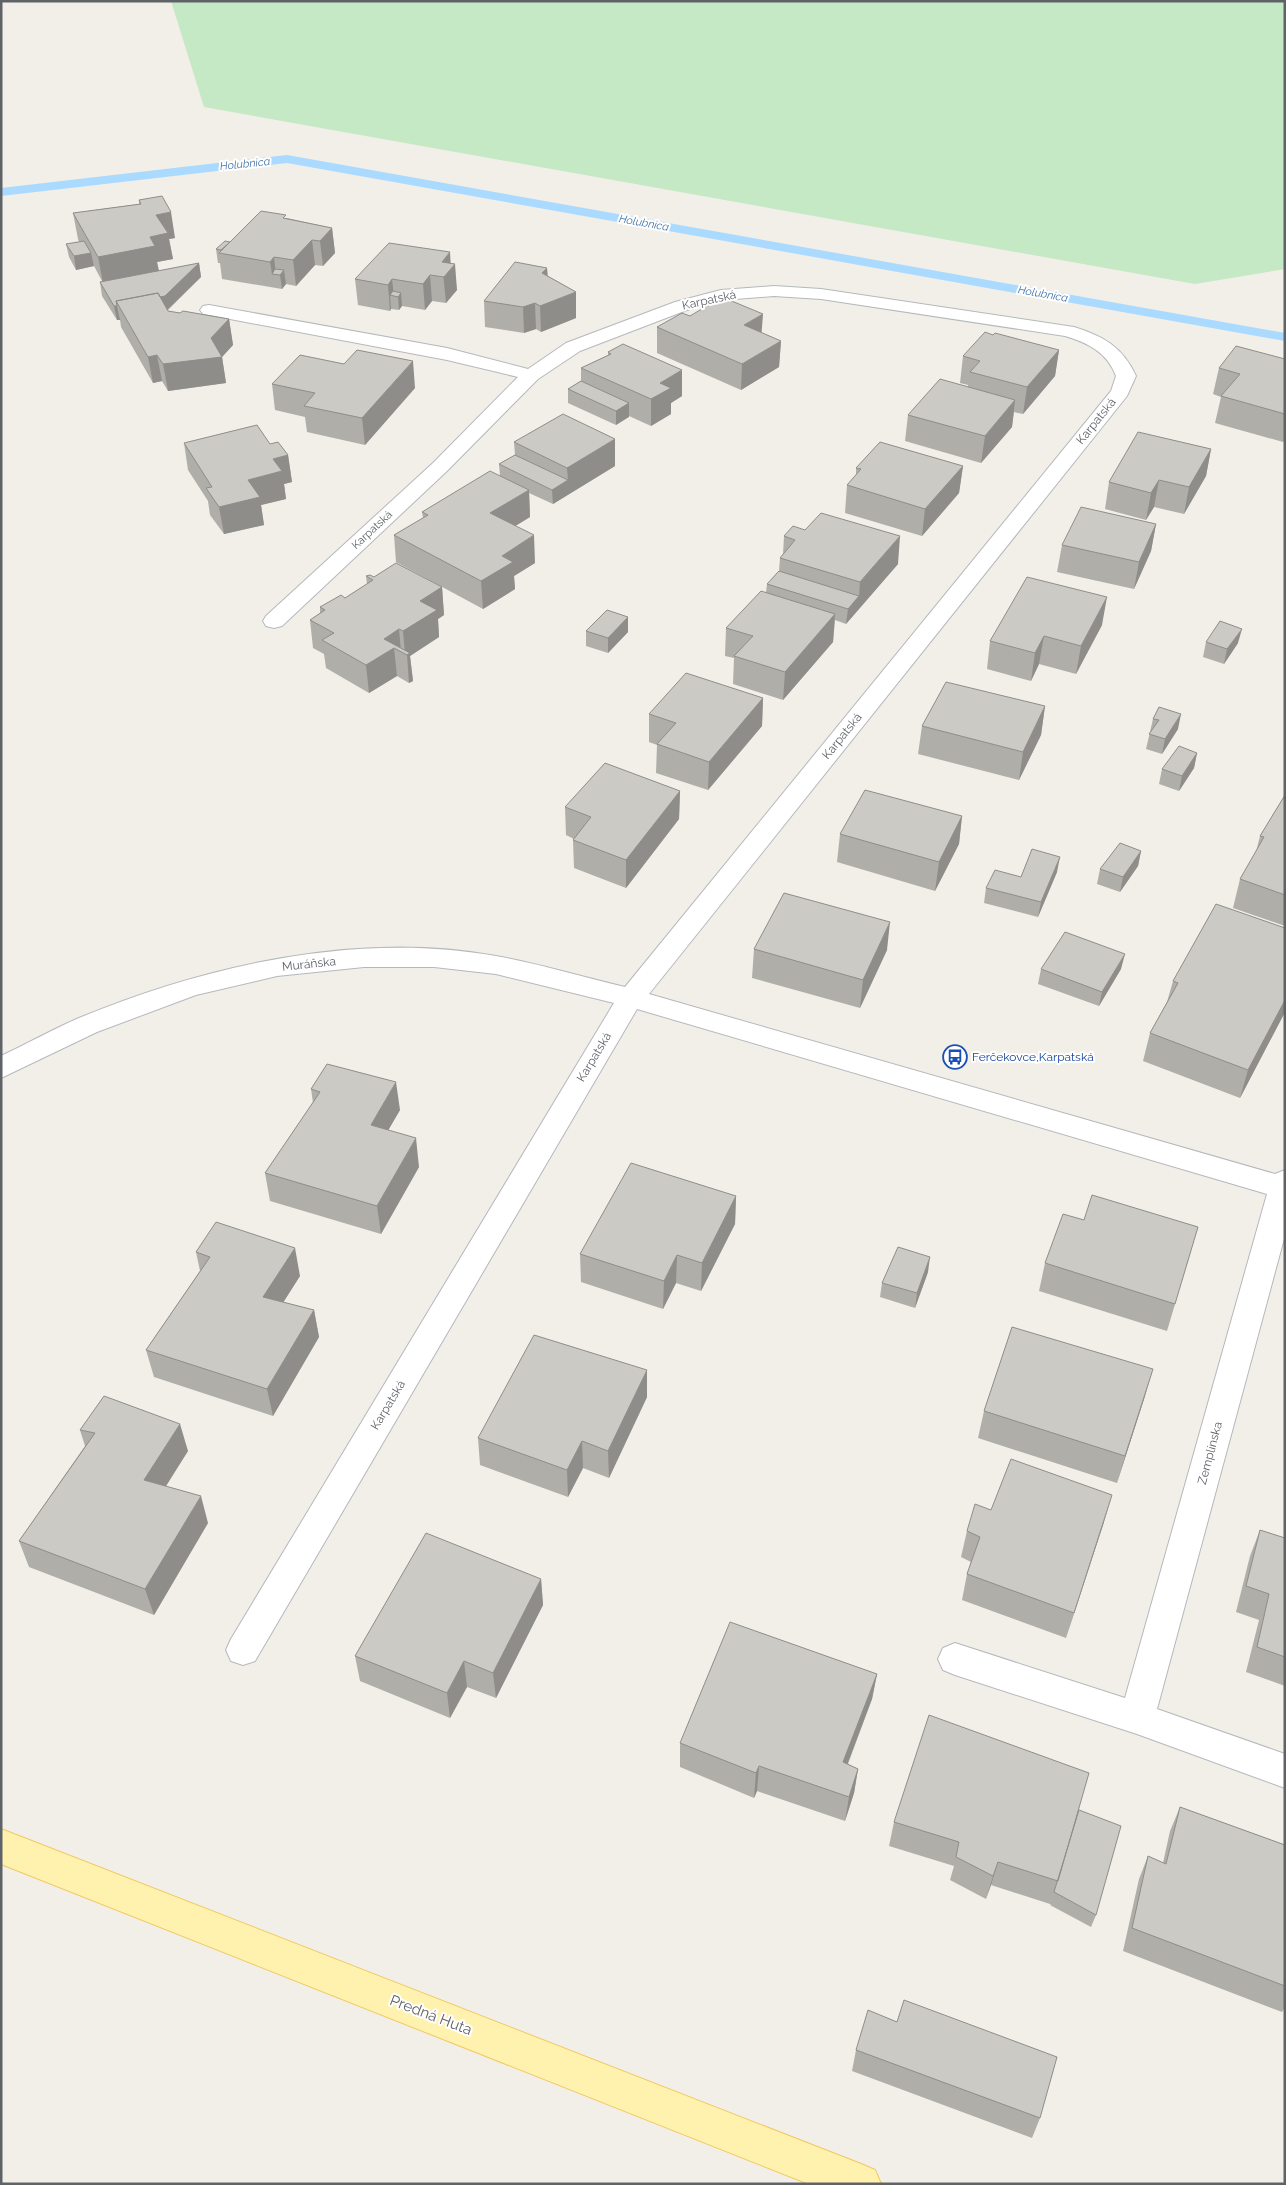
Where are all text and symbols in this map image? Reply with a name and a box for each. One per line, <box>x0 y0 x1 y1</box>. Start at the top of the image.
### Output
water label: Holubnica <box>219 155 271 173</box>
water label: Holubnica <box>618 212 670 234</box>
water label: Holubnica <box>1017 283 1069 305</box>
street label: Karpatská <box>681 287 737 313</box>
street label: Karpatská <box>1073 395 1119 447</box>
street label: Karpatská <box>349 508 395 552</box>
street label: Karpatská <box>819 710 865 762</box>
street label: Muráňska <box>281 954 337 974</box>
street label: Karpatská <box>574 1030 614 1084</box>
bus stop icon: Ferčekovce,Karpatská <box>942 1044 968 1070</box>
place label: Ferčekovce,Karpatská <box>972 1050 1094 1064</box>
street label: Karpatská <box>368 1378 408 1432</box>
street label: Zemplínska <box>1195 1420 1225 1486</box>
street label: Predná Huta <box>387 1991 475 2039</box>

